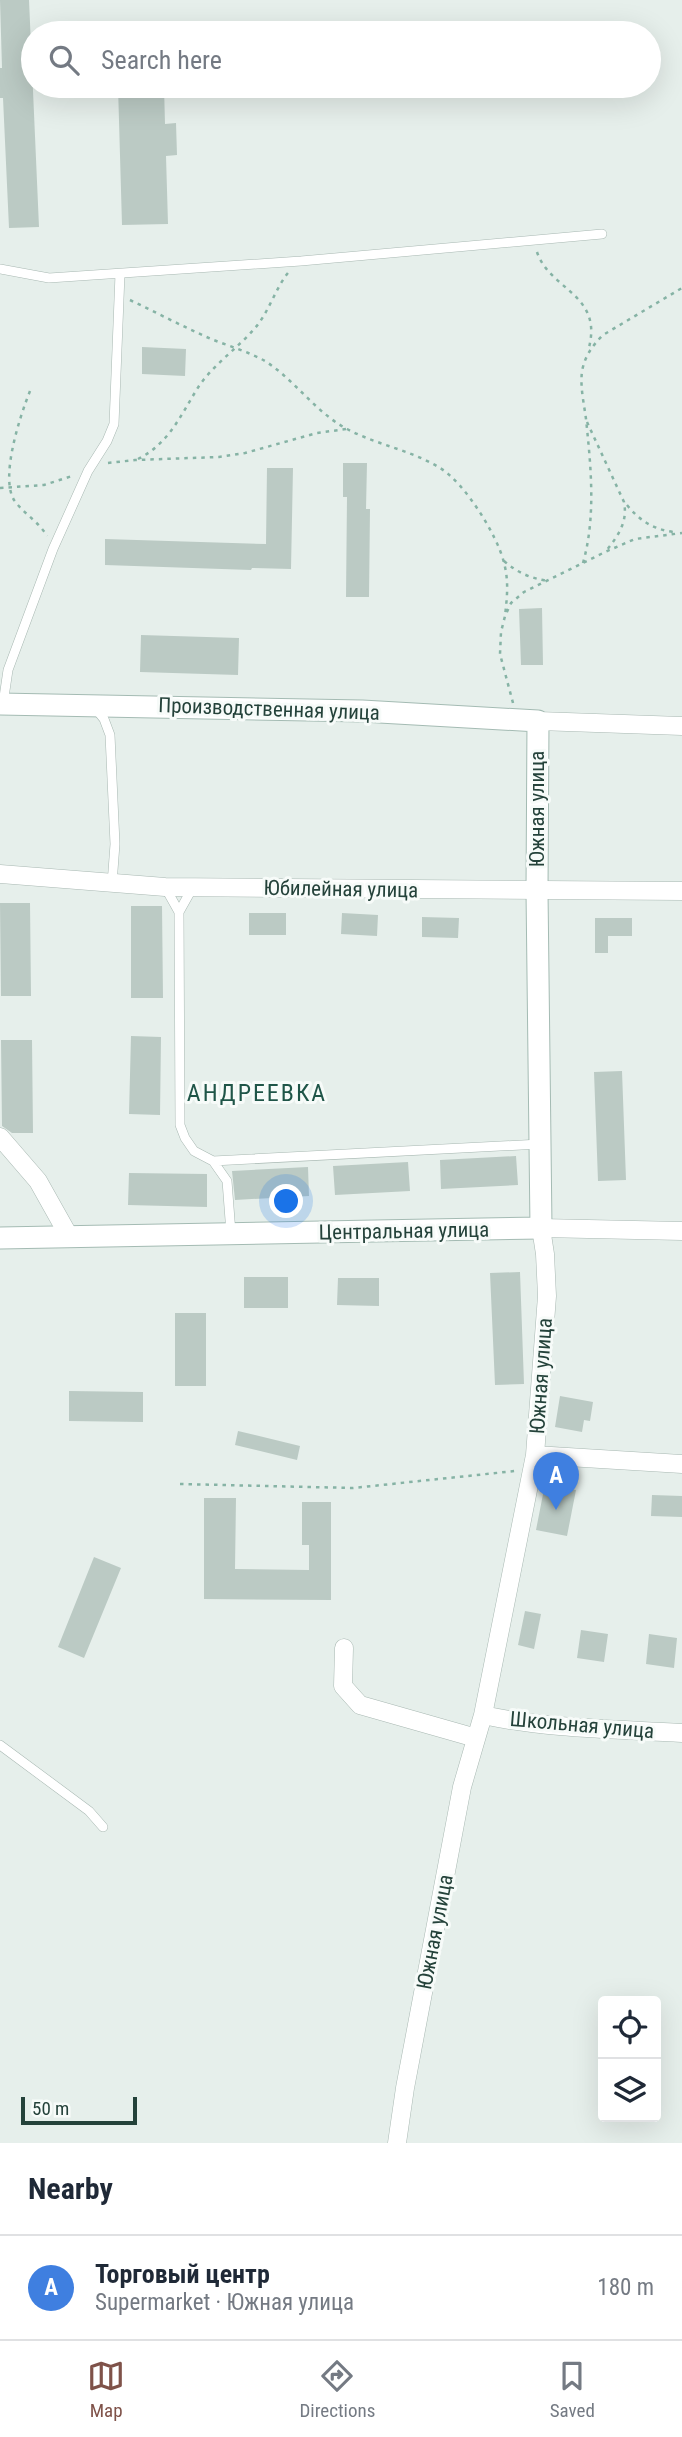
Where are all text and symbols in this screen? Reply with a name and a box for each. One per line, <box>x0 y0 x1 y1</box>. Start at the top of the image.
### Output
search box <box>21 21 661 98</box>
icon: search <box>45 41 83 79</box>
text: Search here <box>101 45 222 75</box>
street label: Производственная улица <box>158 693 380 725</box>
street label: Южная улица <box>525 751 549 867</box>
street label: Юбилейная улица <box>264 876 418 902</box>
district label: АНДРЕЕВКА <box>187 1079 327 1107</box>
your location <box>269 1184 303 1218</box>
street label: Центральная улица <box>319 1218 489 1244</box>
street label: Южная улица <box>525 1317 557 1435</box>
pin: A <box>533 1452 579 1510</box>
street label: Школьная улица <box>509 1707 655 1743</box>
street label: Южная улица <box>412 1873 458 1991</box>
map controls <box>598 1996 661 2122</box>
button: locate <box>598 1996 661 2059</box>
button: layers <box>598 2059 661 2122</box>
scale bar <box>21 2094 136 2126</box>
text: 50 m <box>32 2097 69 2120</box>
text: Nearby <box>28 2171 113 2206</box>
text: Торговый центр <box>95 2259 270 2289</box>
text: A <box>44 2274 58 2301</box>
text: 180 m <box>597 2274 654 2301</box>
text: Supermarket · Южная улица <box>95 2289 354 2316</box>
tab: Map <box>87 2357 125 2422</box>
tab: Directions <box>299 2357 375 2422</box>
tab: Saved <box>550 2357 595 2422</box>

